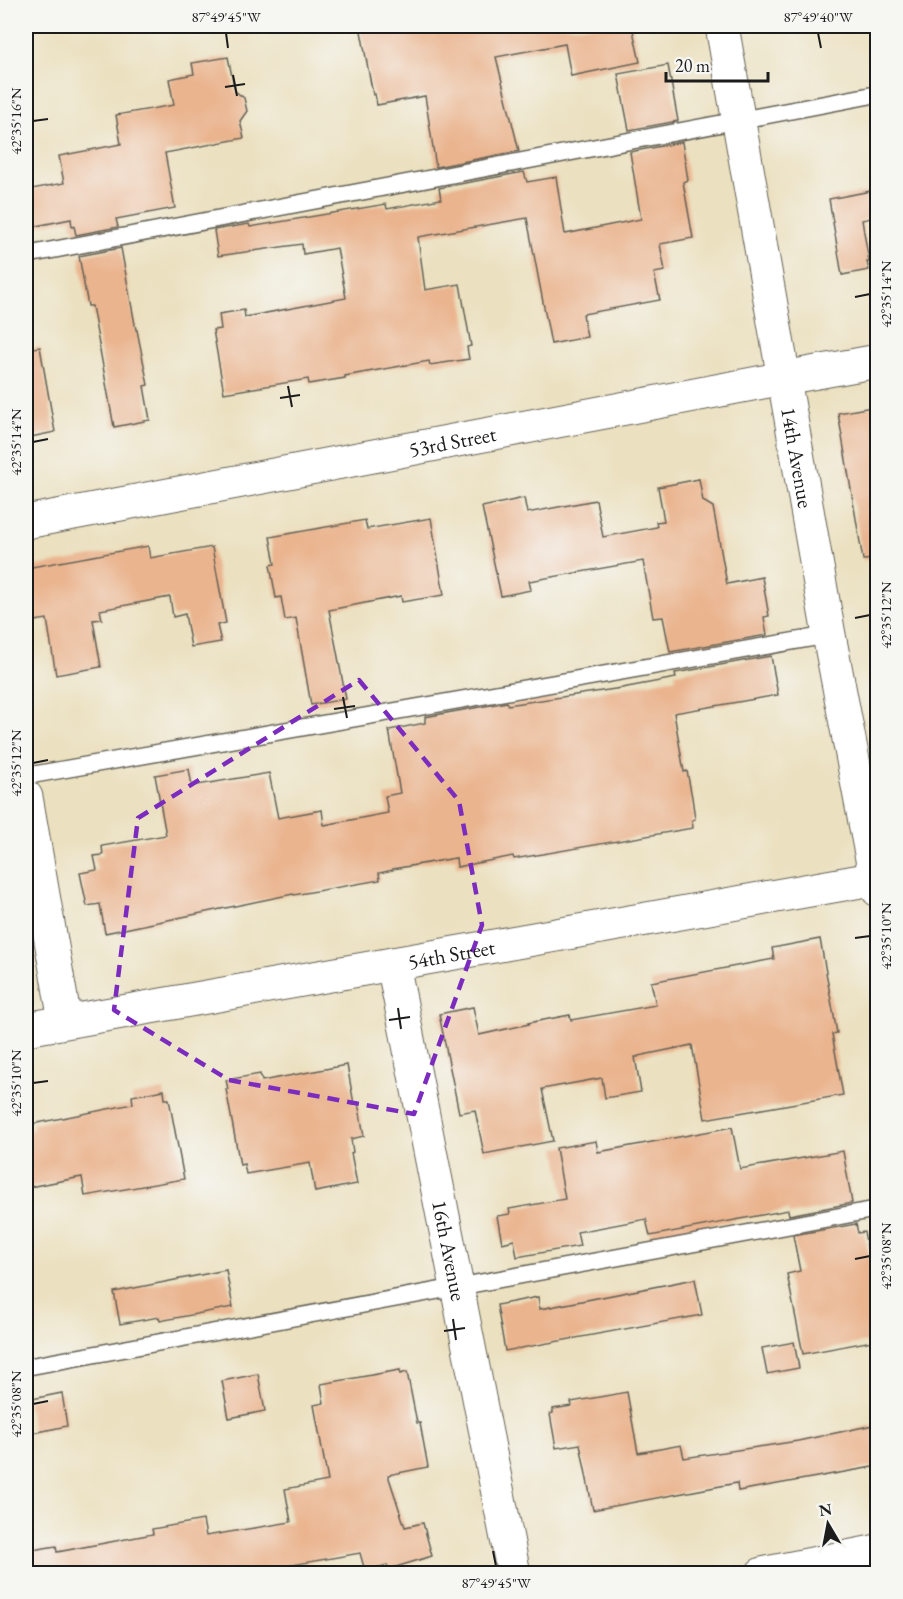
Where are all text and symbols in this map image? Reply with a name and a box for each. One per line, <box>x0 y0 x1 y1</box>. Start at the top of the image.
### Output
text: 87°49'45"W <box>191 7 261 26</box>
text: 87°49'40"W <box>783 7 853 26</box>
scale bar <box>666 45 768 83</box>
text: 20 m <box>675 54 710 77</box>
text: 42°35'16"N <box>6 87 25 155</box>
text: 42°35'14"N <box>876 260 895 328</box>
street label: 14th Avenue <box>776 405 820 510</box>
text: 42°35'14"N <box>6 408 25 476</box>
street label: 53rd Street <box>407 419 499 462</box>
text: 42°35'12"N <box>876 581 895 649</box>
text: 42°35'12"N <box>6 729 25 797</box>
text: 42°35'10"N <box>876 902 895 970</box>
street label: 54th Street <box>406 933 497 975</box>
text: 42°35'10"N <box>6 1049 25 1117</box>
street label: 16th Avenue <box>427 1198 473 1303</box>
text: 42°35'08"N <box>876 1222 895 1290</box>
text: 42°35'08"N <box>6 1370 25 1438</box>
north arrow <box>798 1494 858 1554</box>
text: N <box>817 1498 834 1521</box>
text: 87°49'45"W <box>461 1573 531 1592</box>

